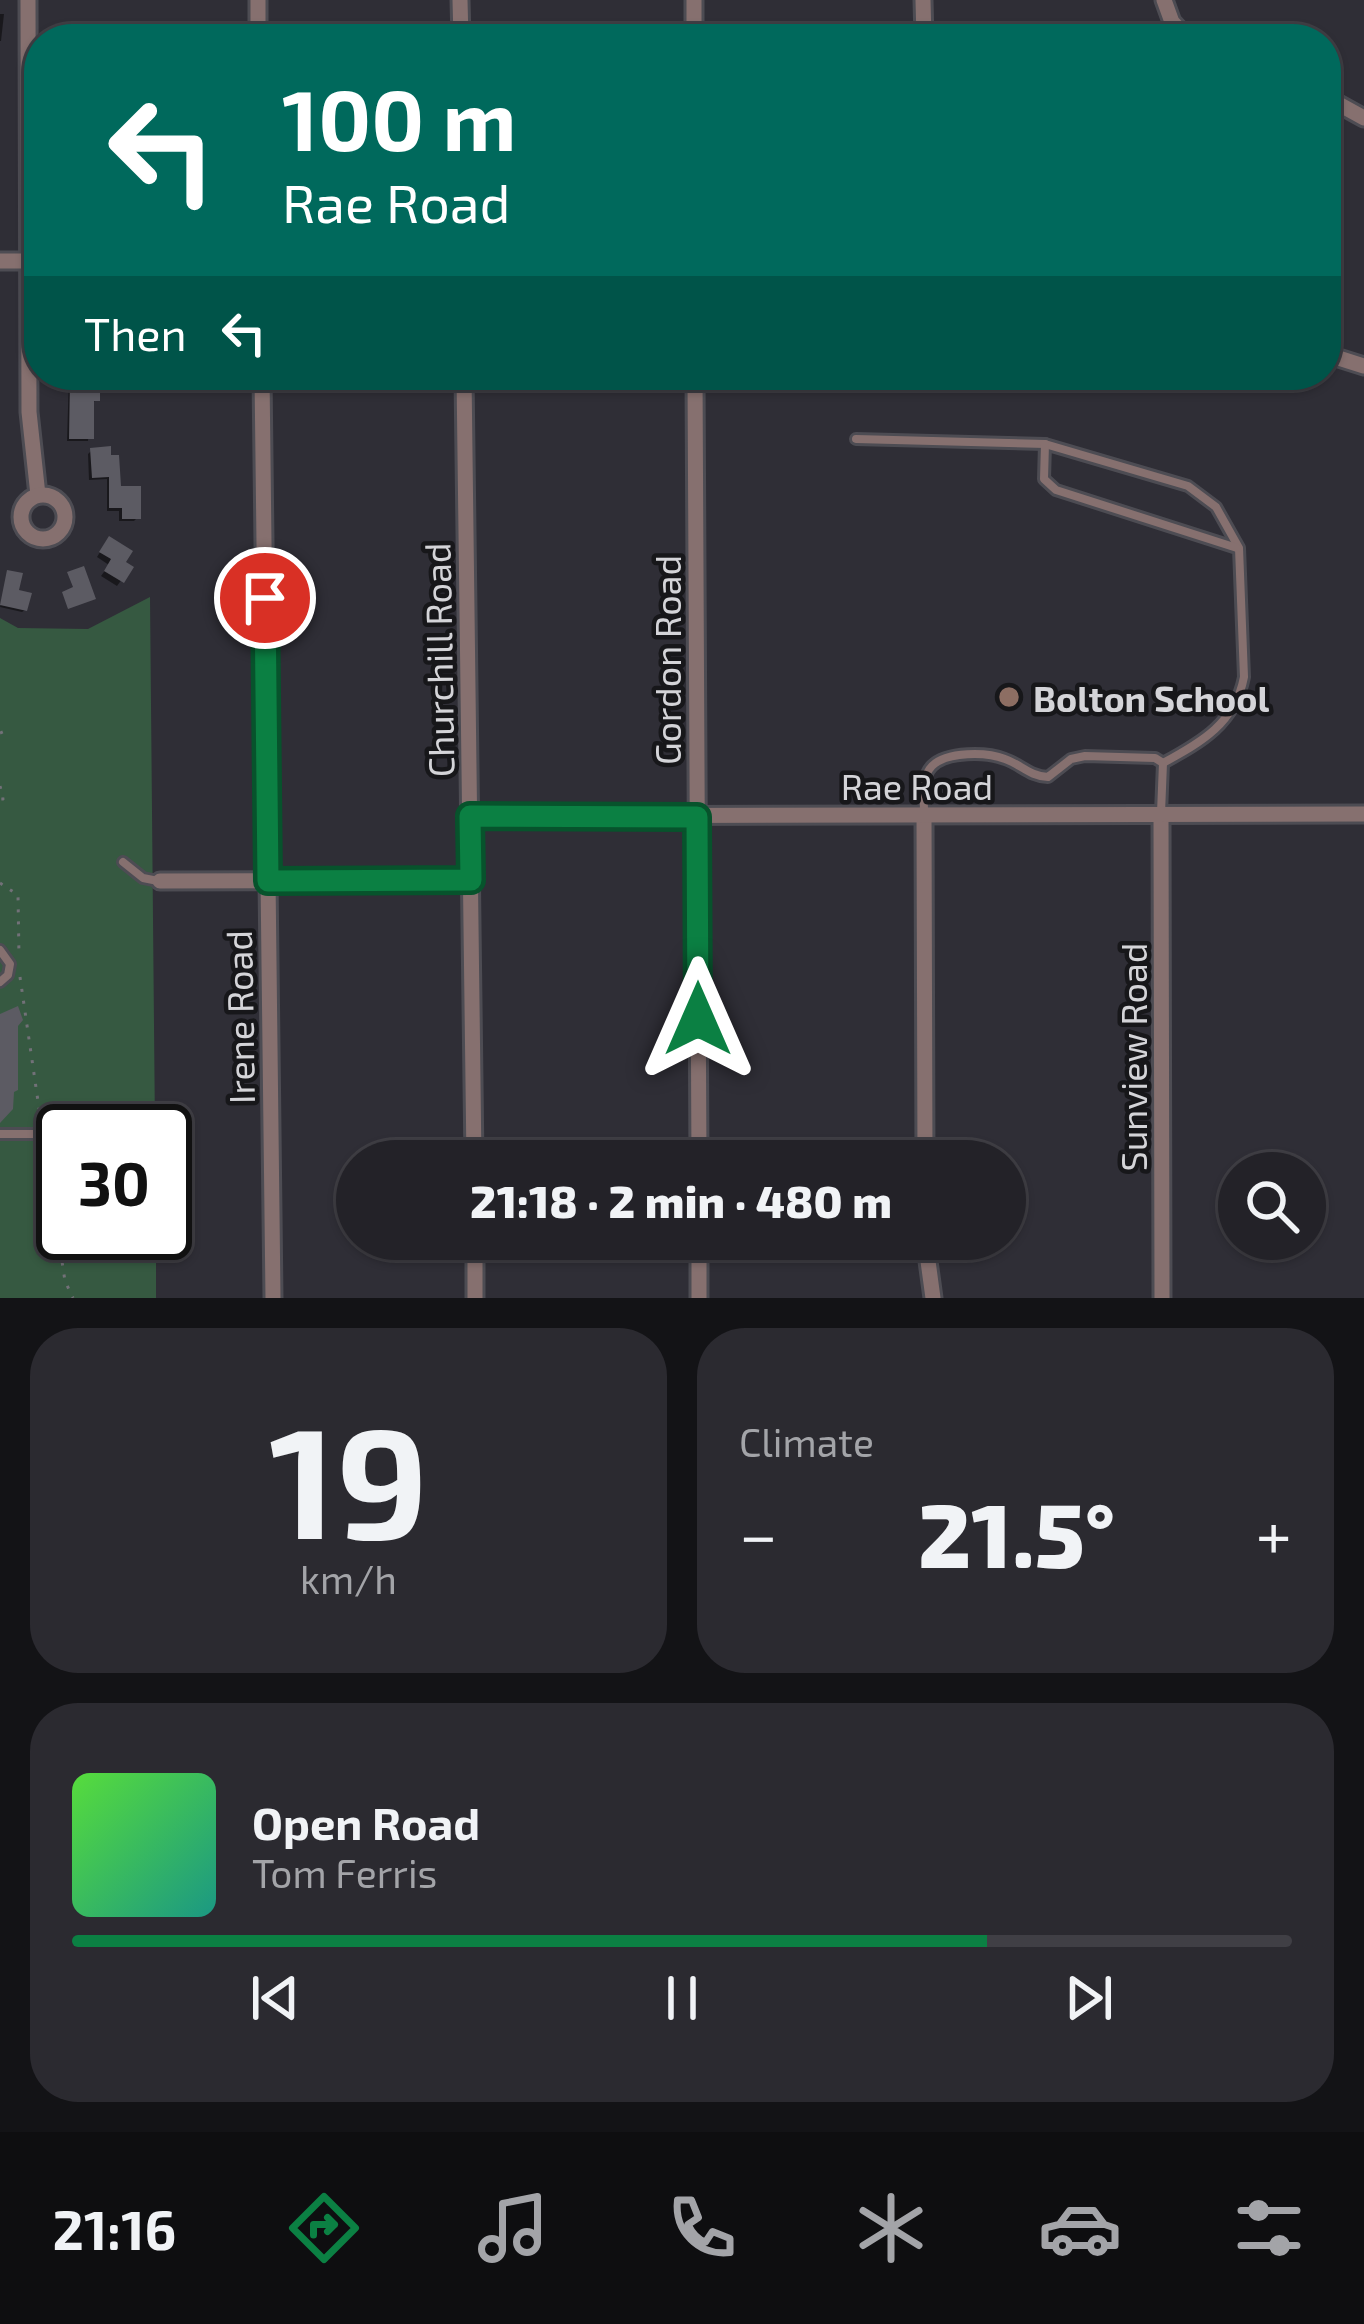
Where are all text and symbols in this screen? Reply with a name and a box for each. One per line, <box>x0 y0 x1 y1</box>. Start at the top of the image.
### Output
text: 100 m <box>282 67 516 168</box>
icon: left <box>84 72 240 228</box>
text: Rae Road <box>282 169 510 234</box>
icon: left <box>211 300 277 366</box>
text: Then <box>84 306 187 360</box>
street label: Churchill Road <box>414 542 462 778</box>
pin <box>214 547 316 649</box>
street label: Gordon Road <box>645 555 688 765</box>
icon: arrive <box>232 565 298 631</box>
place label: Bolton School <box>1033 676 1270 719</box>
marker: Bolton School <box>996 684 1022 710</box>
street label: Rae Road <box>841 764 993 807</box>
street label: Irene Road <box>216 930 262 1104</box>
street label: Sunview Road <box>1111 943 1154 1171</box>
position arrow <box>635 956 761 1082</box>
speed limit sign: 30 <box>36 1104 192 1260</box>
map controls <box>1218 1152 1326 1260</box>
button: search <box>1218 1152 1326 1260</box>
text: 21:18 · 2 min · 480 m <box>470 1173 892 1227</box>
text: 19 <box>269 1383 428 1570</box>
text: Climate <box>739 1418 874 1465</box>
text: 21.5° <box>918 1478 1115 1586</box>
text: − <box>739 1493 778 1572</box>
text: + <box>1256 1493 1292 1572</box>
text: km/h <box>300 1555 397 1602</box>
text: Open Road <box>252 1795 480 1849</box>
text: Tom Ferris <box>252 1849 437 1896</box>
icon: previous <box>242 1965 308 2031</box>
icon: pause <box>649 1965 715 2031</box>
icon: next <box>1056 1965 1122 2031</box>
icon: directions <box>282 2186 366 2270</box>
icon: music <box>471 2186 555 2270</box>
icon: phone <box>660 2186 744 2270</box>
icon: climate <box>849 2186 933 2270</box>
icon: car <box>1038 2186 1122 2270</box>
icon: filters <box>1227 2186 1311 2270</box>
text: 21:16 <box>53 2196 176 2261</box>

